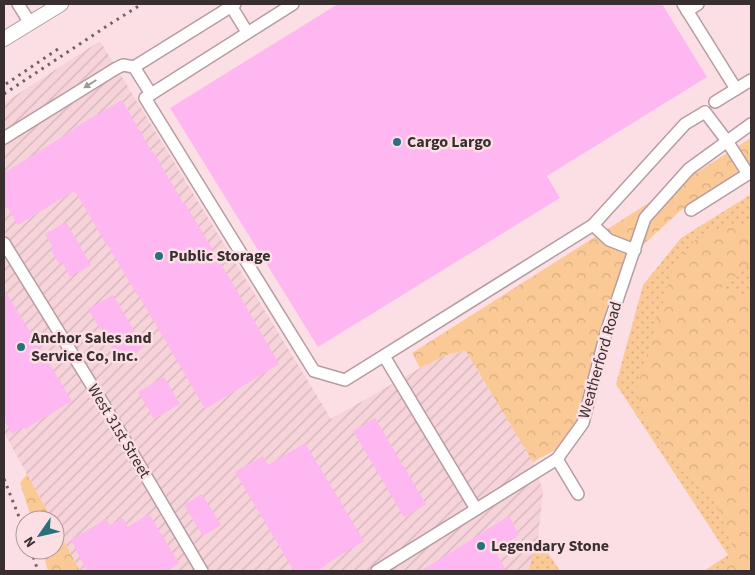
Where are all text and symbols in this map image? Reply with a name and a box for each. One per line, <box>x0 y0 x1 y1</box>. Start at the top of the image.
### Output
one-way arrow <box>84 79 97 89</box>
place label: Cargo Largo <box>407 131 491 153</box>
marker: Cargo Largo <box>391 136 403 148</box>
place label: Public Storage <box>169 245 271 267</box>
marker: Public Storage <box>153 250 165 262</box>
street label: Weatherford Road <box>573 299 627 421</box>
place label: Anchor Sales and Service Co, Inc. <box>30 327 152 367</box>
marker: Anchor Sales and Service Co, Inc. <box>15 341 27 353</box>
street label: West 31st Street <box>82 380 156 483</box>
north arrow <box>15 510 65 560</box>
text: N <box>19 532 41 551</box>
place label: Legendary Stone <box>491 535 609 557</box>
marker: Legendary Stone <box>475 540 487 552</box>

